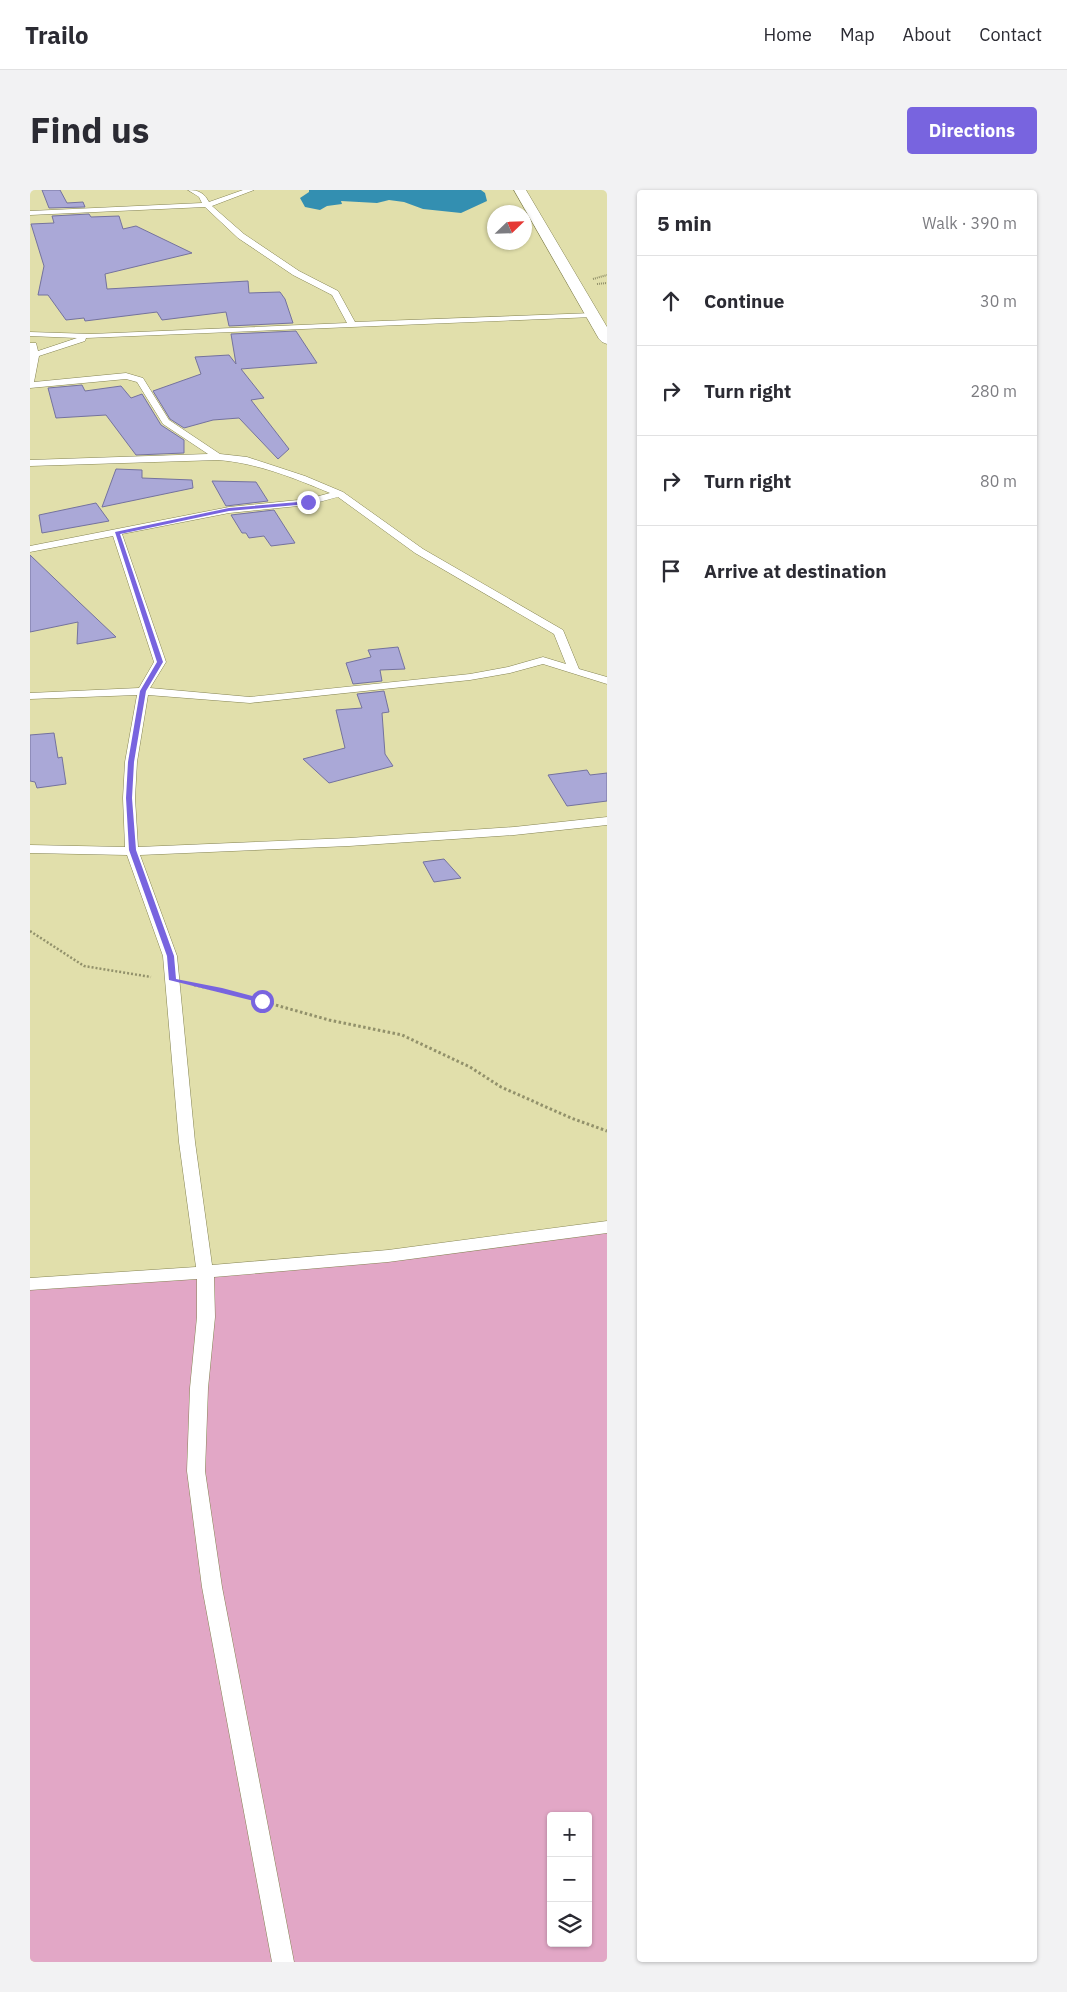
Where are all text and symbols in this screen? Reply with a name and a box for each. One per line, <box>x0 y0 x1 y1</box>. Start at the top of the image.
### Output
text: Trailo <box>25 19 89 51</box>
text: Home <box>764 23 812 46</box>
text: Map <box>840 23 875 46</box>
text: About <box>903 23 951 46</box>
text: Contact <box>979 23 1042 46</box>
text: Find us <box>30 107 149 153</box>
button: Directions <box>907 107 1037 154</box>
north arrow <box>487 205 532 250</box>
text: 5 min <box>657 209 712 237</box>
text: Walk · 390 m <box>922 213 1017 233</box>
icon: ahead <box>657 287 685 315</box>
text: Continue <box>704 289 784 313</box>
text: 30 m <box>980 291 1017 311</box>
icon: right <box>657 377 685 405</box>
text: Turn right <box>704 379 791 403</box>
text: 280 m <box>970 381 1017 401</box>
icon: right <box>657 467 685 495</box>
text: Turn right <box>704 469 791 493</box>
text: 80 m <box>980 471 1017 491</box>
route end <box>297 491 320 514</box>
icon: arrive <box>657 557 685 585</box>
text: Arrive at destination <box>704 559 887 583</box>
route start <box>251 990 274 1013</box>
map controls <box>547 1812 592 1947</box>
button: + <box>547 1812 592 1857</box>
button: − <box>547 1857 592 1902</box>
button: layers <box>547 1902 592 1947</box>

